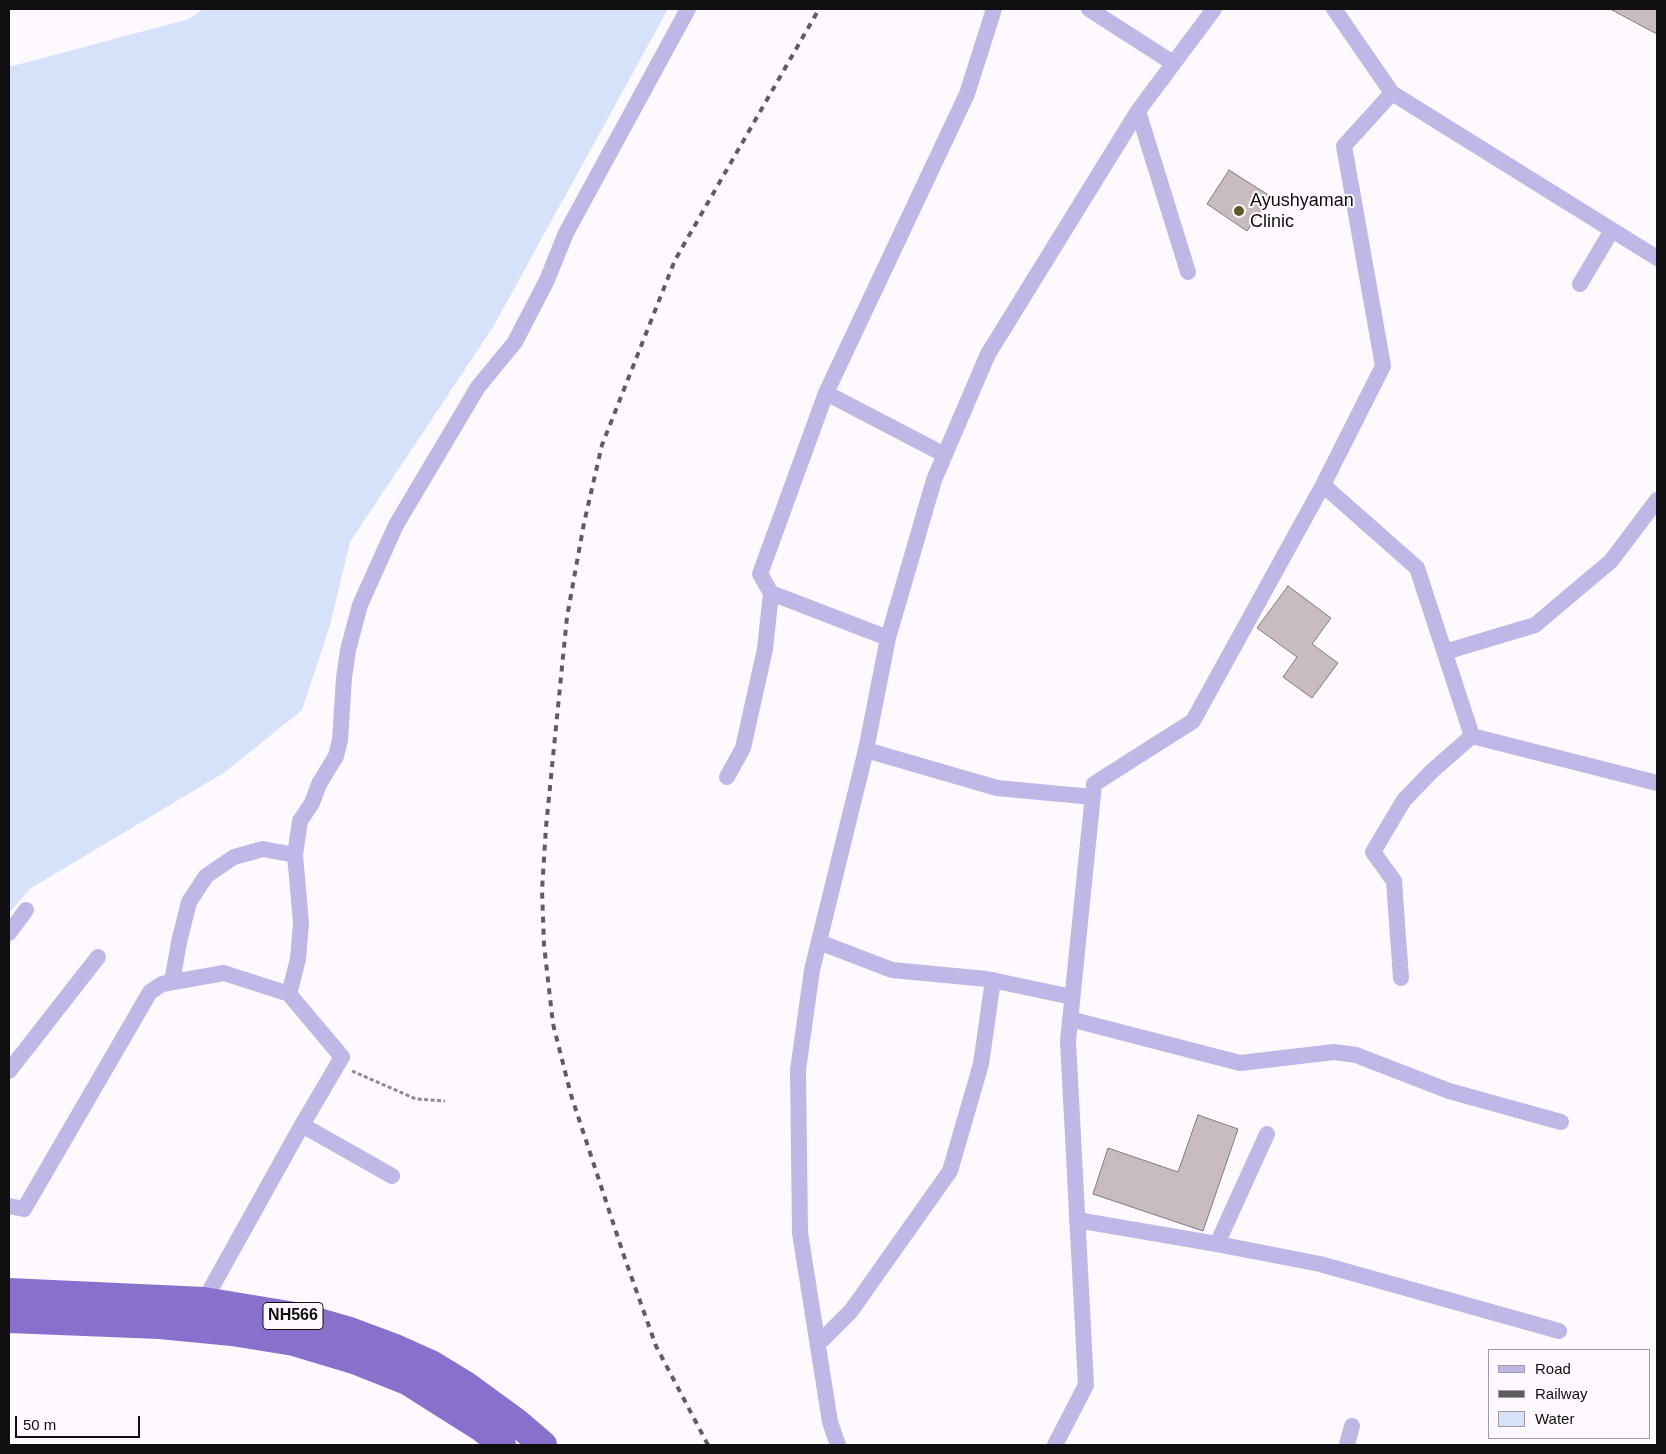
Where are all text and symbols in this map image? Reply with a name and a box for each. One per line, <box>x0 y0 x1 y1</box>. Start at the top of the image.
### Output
place label: Ayushyaman Clinic <box>1250 190 1354 232</box>
marker: Ayushyaman Clinic <box>1232 204 1246 218</box>
road number: NH566 <box>263 1302 323 1330</box>
legend <box>1488 1349 1651 1439</box>
text: Road <box>1535 1360 1571 1377</box>
text: Railway <box>1535 1385 1588 1402</box>
scale bar <box>18 1406 142 1438</box>
text: Water <box>1535 1410 1574 1427</box>
text: 50 m <box>23 1416 56 1433</box>

